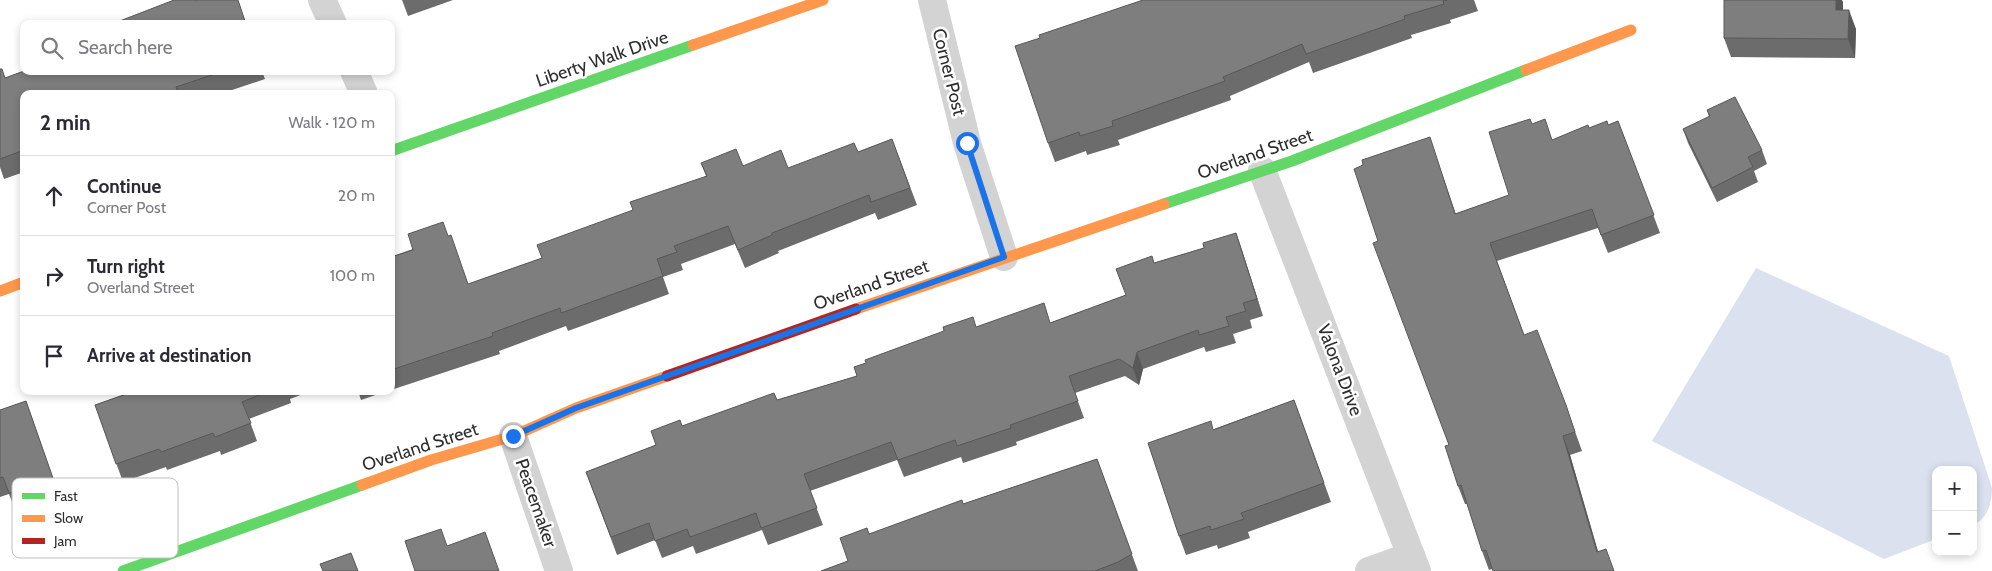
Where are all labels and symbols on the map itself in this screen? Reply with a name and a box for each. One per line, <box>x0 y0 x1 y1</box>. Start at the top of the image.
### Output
street label: Liberty Walk Drive <box>533 26 671 92</box>
street label: Corner Post <box>928 26 970 118</box>
street label: Overland Street <box>1194 124 1316 184</box>
route start <box>956 132 979 155</box>
street label: Overland Street <box>810 255 932 315</box>
street label: Valona Drive <box>1313 321 1367 419</box>
street label: Overland Street <box>359 418 481 476</box>
route end <box>502 425 525 448</box>
street label: Peacemaker <box>511 456 562 550</box>
legend <box>12 478 178 558</box>
text: Fast <box>54 487 78 505</box>
text: Slow <box>54 509 83 527</box>
text: Jam <box>53 532 76 550</box>

